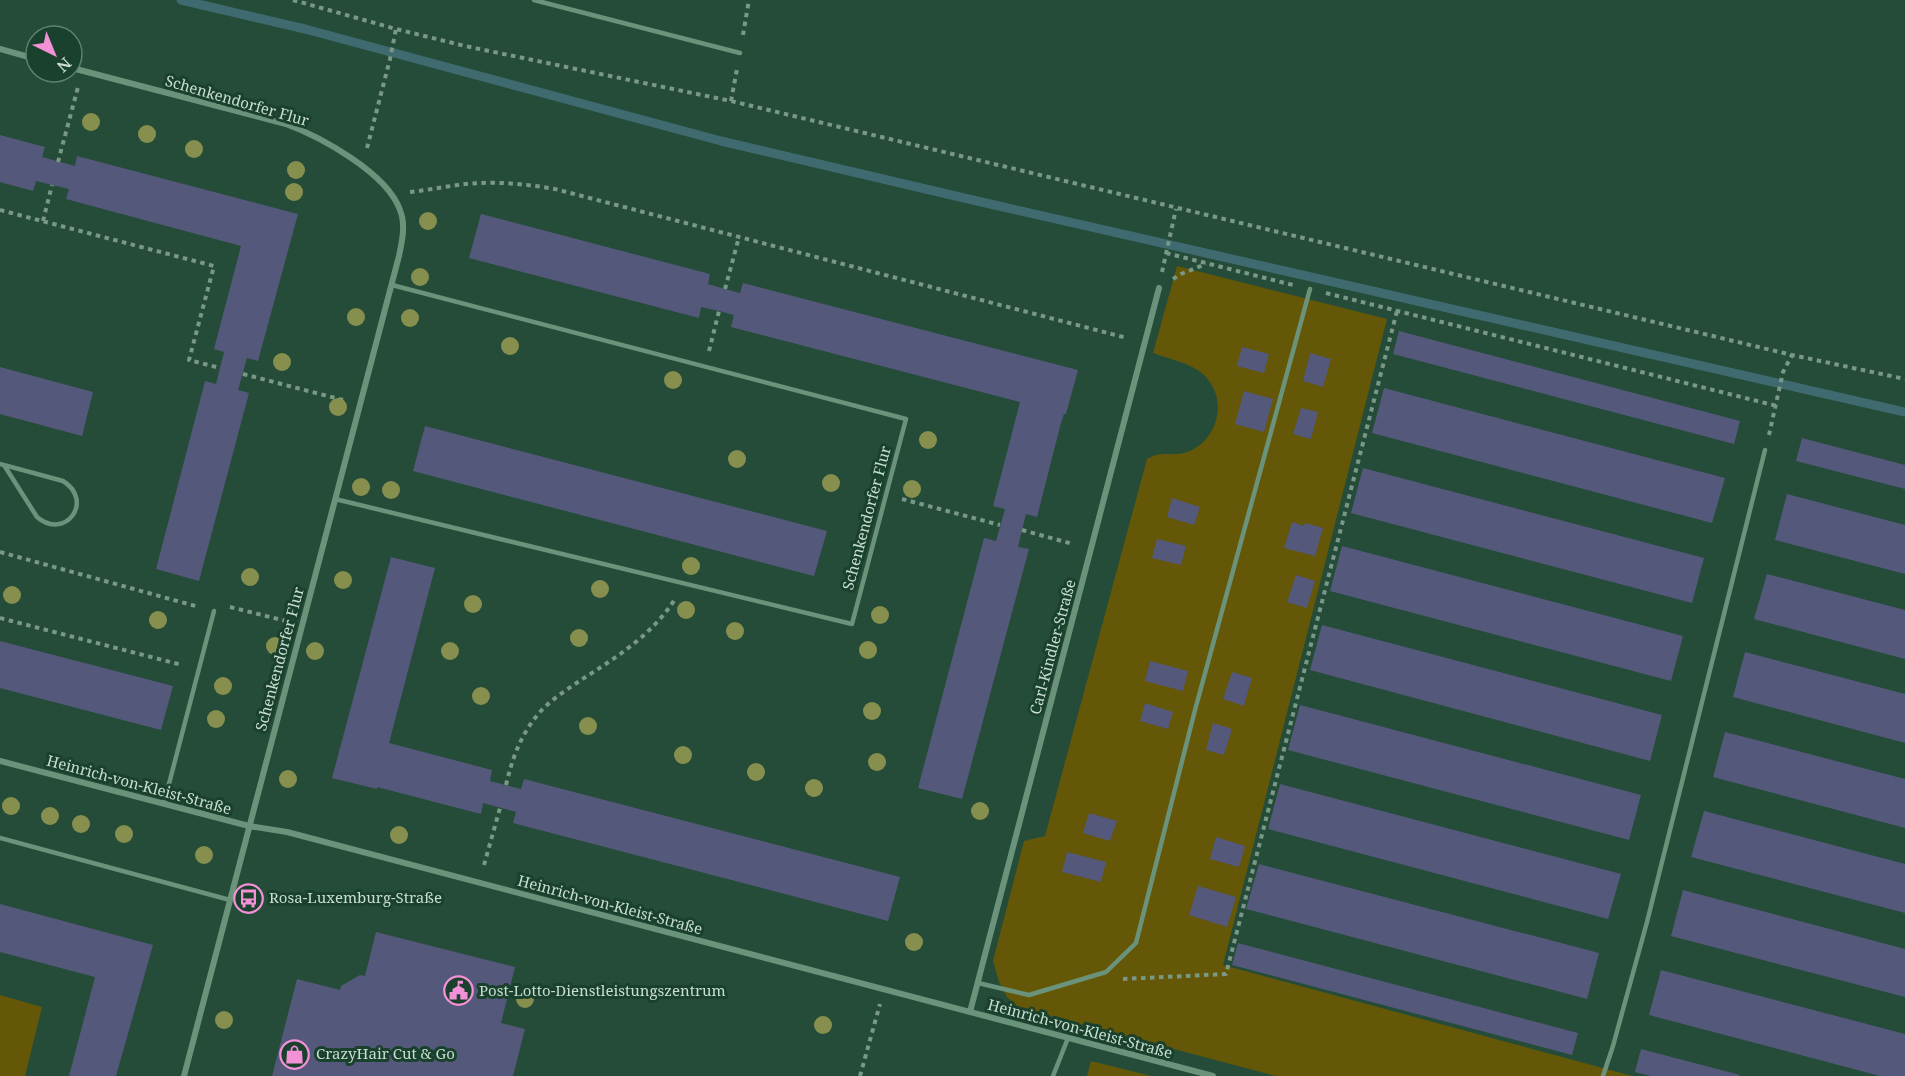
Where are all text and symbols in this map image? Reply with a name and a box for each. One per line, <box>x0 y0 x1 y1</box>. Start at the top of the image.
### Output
north arrow <box>24 24 84 84</box>
text: N <box>52 53 76 78</box>
street label: Schenkendorfer Flur <box>163 70 311 130</box>
street label: Schenkendorfer Flur <box>837 443 895 592</box>
street label: Carl-Kindler-Straße <box>1024 577 1080 716</box>
street label: Schenkendorfer Flur <box>250 584 308 733</box>
street label: Heinrich-von-Kleist-Straße <box>45 750 234 818</box>
street label: Heinrich-von-Kleist-Straße <box>516 870 705 938</box>
bus stop icon: Rosa-Luxemburg-Straße <box>232 882 264 914</box>
place label: Rosa-Luxemburg-Straße <box>269 887 442 907</box>
public building icon: Post-Lotto-Dienstleistungszentrum <box>442 975 474 1007</box>
place label: Post-Lotto-Dienstleistungszentrum <box>479 980 726 1000</box>
street label: Heinrich-von-Kleist-Straße <box>986 994 1175 1062</box>
shop icon: CrazyHair Cut & Go <box>279 1038 311 1070</box>
place label: CrazyHair Cut & Go <box>316 1043 455 1063</box>

